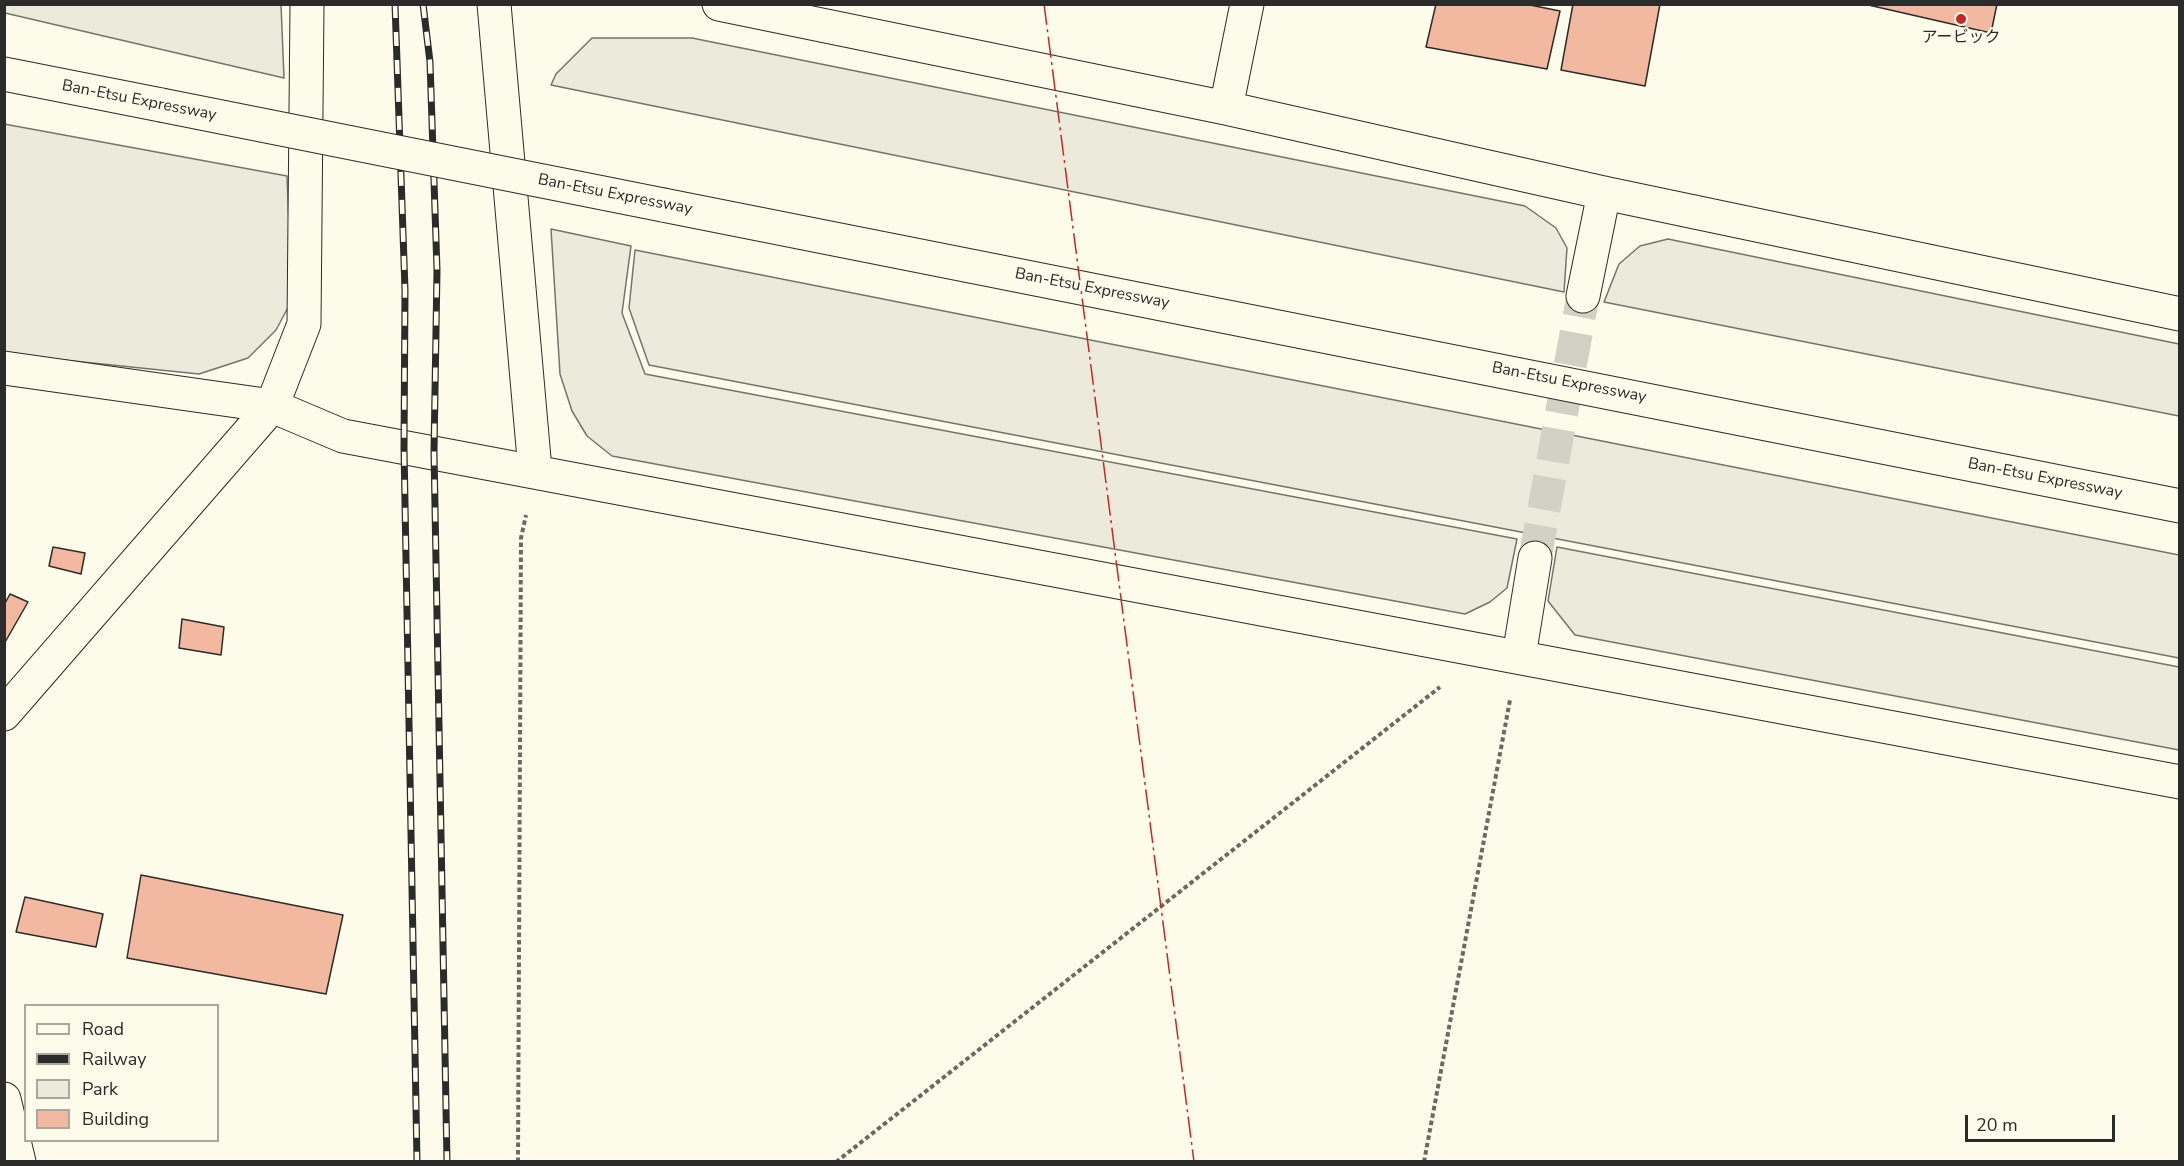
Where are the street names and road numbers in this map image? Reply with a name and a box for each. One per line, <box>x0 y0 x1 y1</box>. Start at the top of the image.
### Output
street label: Ban-Etsu Expressway <box>60 77 218 125</box>
street label: Ban-Etsu Expressway <box>536 171 694 219</box>
street label: Ban-Etsu Expressway <box>1013 265 1171 313</box>
street label: Ban-Etsu Expressway <box>1490 359 1648 407</box>
street label: Ban-Etsu Expressway <box>1966 455 2124 503</box>

